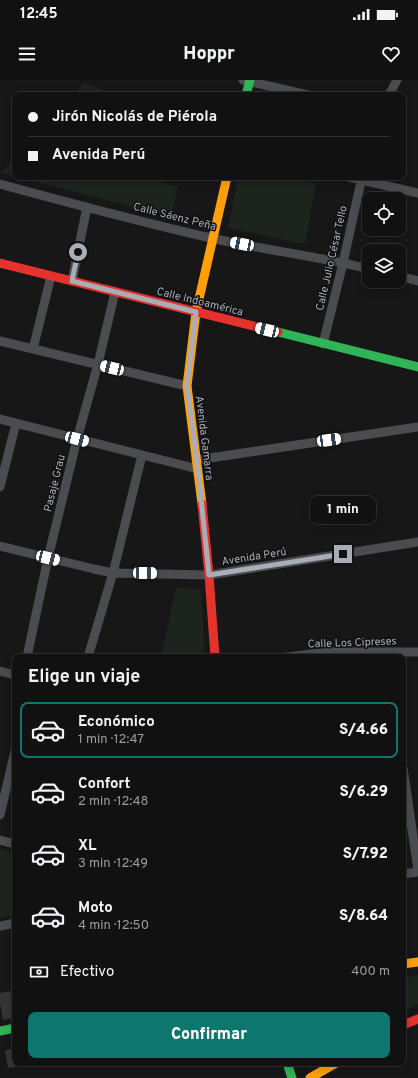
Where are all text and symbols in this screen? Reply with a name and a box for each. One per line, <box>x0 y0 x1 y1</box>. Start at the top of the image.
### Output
text: 12:45 <box>20 5 58 24</box>
icon: menu <box>16 43 38 65</box>
text: Hoppr <box>183 43 235 66</box>
icon: heart <box>380 43 402 65</box>
text: Jirón Nicolás de Piérola <box>52 108 217 127</box>
text: Avenida Perú <box>52 146 145 165</box>
map controls <box>362 192 406 288</box>
button: locate <box>362 192 406 236</box>
street label: Calle Sáenz Peña <box>132 200 218 234</box>
street label: Calle Julio César Tello <box>313 204 351 312</box>
car <box>229 236 255 252</box>
route start <box>69 243 87 261</box>
button: layers <box>362 244 406 288</box>
street label: Calle Indoamérica <box>155 284 245 320</box>
car <box>254 321 280 339</box>
car <box>99 359 125 377</box>
street label: Avenida Gamarra <box>192 395 216 481</box>
car <box>64 430 90 448</box>
car <box>316 432 342 448</box>
street label: Pasaje Grau <box>41 453 69 513</box>
callout: 1 min <box>310 496 376 524</box>
text: 1 min <box>327 502 359 518</box>
street label: Avenida Perú <box>221 545 288 569</box>
route end <box>334 545 352 563</box>
car <box>35 549 61 567</box>
car <box>133 567 157 579</box>
street label: Calle Los Cipreses <box>307 634 397 652</box>
text: Elige un viaje <box>28 666 140 689</box>
icon: car <box>30 712 66 748</box>
text: Económico <box>78 713 155 732</box>
text: S/4.66 <box>339 721 388 740</box>
text: 1 min · 12:47 <box>78 732 144 748</box>
icon: car <box>30 774 66 810</box>
text: Confort <box>78 775 130 794</box>
text: S/6.29 <box>339 783 388 802</box>
text: 2 min · 12:48 <box>78 794 149 810</box>
icon: car <box>30 836 66 872</box>
text: XL <box>78 837 96 856</box>
text: S/7.92 <box>343 845 388 864</box>
text: 3 min · 12:49 <box>78 856 148 872</box>
icon: car <box>30 898 66 934</box>
text: Moto <box>78 899 113 918</box>
text: S/8.64 <box>339 907 388 926</box>
text: 4 min · 12:50 <box>78 918 149 934</box>
icon: cash <box>28 961 50 983</box>
text: Efectivo <box>60 963 114 982</box>
text: 400 m <box>351 964 390 980</box>
button: Confirmar <box>28 1012 390 1058</box>

